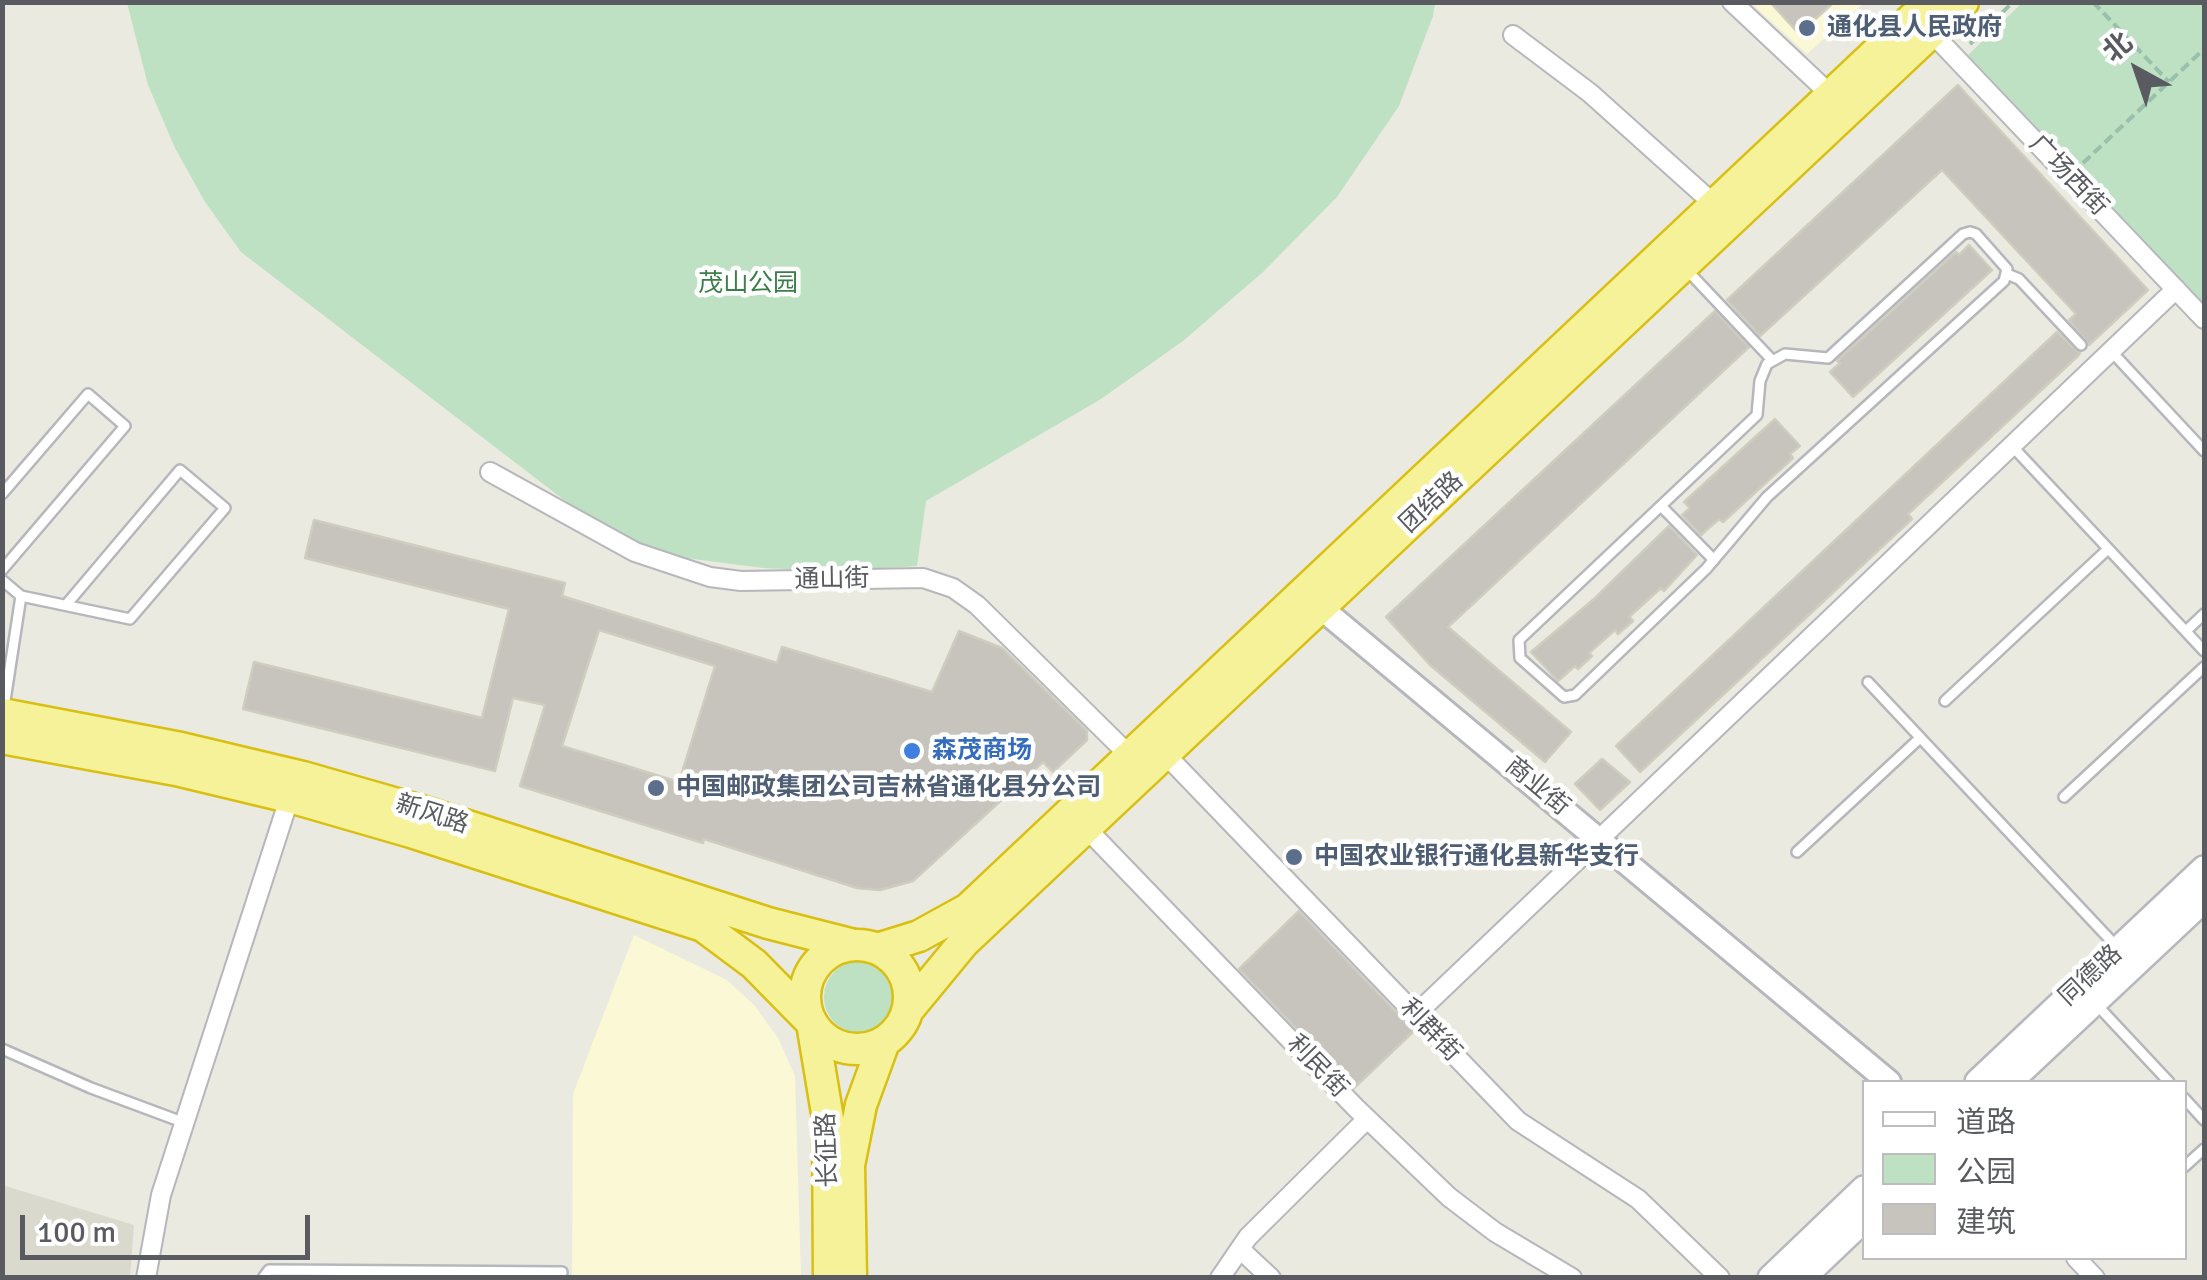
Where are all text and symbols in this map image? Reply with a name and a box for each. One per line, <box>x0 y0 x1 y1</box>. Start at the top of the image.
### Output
place label: 通化县人民政府 <box>1827 13 2002 43</box>
marker: 通化县人民政府 <box>1796 17 1818 39</box>
north arrow <box>2087 20 2187 120</box>
text: 北 <box>2096 25 2139 69</box>
street label: 广场西街 <box>2022 130 2114 222</box>
park label: 茂山公园 <box>698 269 798 299</box>
street label: 团结路 <box>1394 466 1470 540</box>
street label: 通山街 <box>794 564 870 596</box>
place label: 森茂商场 <box>932 736 1032 766</box>
marker: 森茂商场 <box>901 740 923 762</box>
street label: 商业街 <box>1499 751 1575 823</box>
place label: 中国邮政集团公司吉林省通化县分公司 <box>676 773 1101 803</box>
marker: 中国邮政集团公司吉林省通化县分公司 <box>645 777 667 799</box>
street label: 新风路 <box>392 789 472 841</box>
place label: 中国农业银行通化县新华支行 <box>1314 842 1639 872</box>
marker: 中国农业银行通化县新华支行 <box>1283 846 1305 868</box>
street label: 同德路 <box>2053 939 2129 1013</box>
street label: 利群街 <box>1393 994 1467 1068</box>
street label: 利民街 <box>1280 1030 1354 1104</box>
legend <box>1862 1080 2187 1260</box>
text: 道路 <box>1956 1104 2016 1141</box>
street label: 长征路 <box>812 1112 844 1188</box>
text: 公园 <box>1956 1154 2016 1191</box>
scale bar <box>25 1195 315 1257</box>
text: 建筑 <box>1956 1204 2016 1241</box>
text: 100 m <box>37 1214 116 1251</box>

